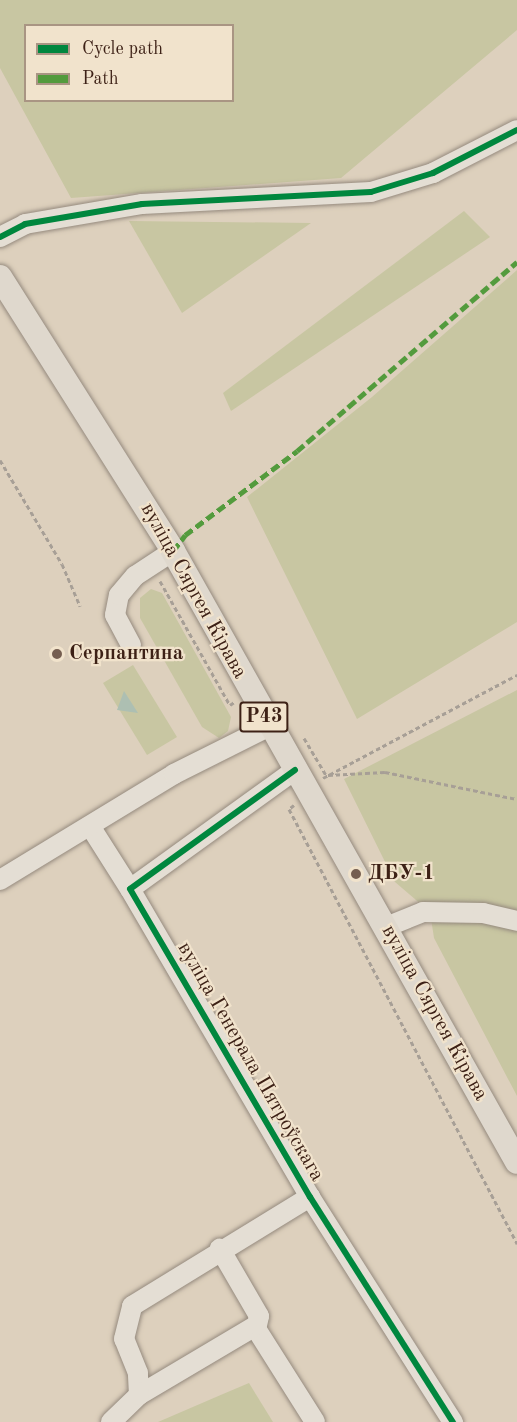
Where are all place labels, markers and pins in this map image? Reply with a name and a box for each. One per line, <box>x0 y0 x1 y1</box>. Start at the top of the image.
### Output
place label: Серпантина <box>69 641 183 667</box>
marker: Серпантина <box>50 647 64 661</box>
place label: ДБУ-1 <box>368 861 435 887</box>
marker: ДБУ-1 <box>349 867 363 881</box>

